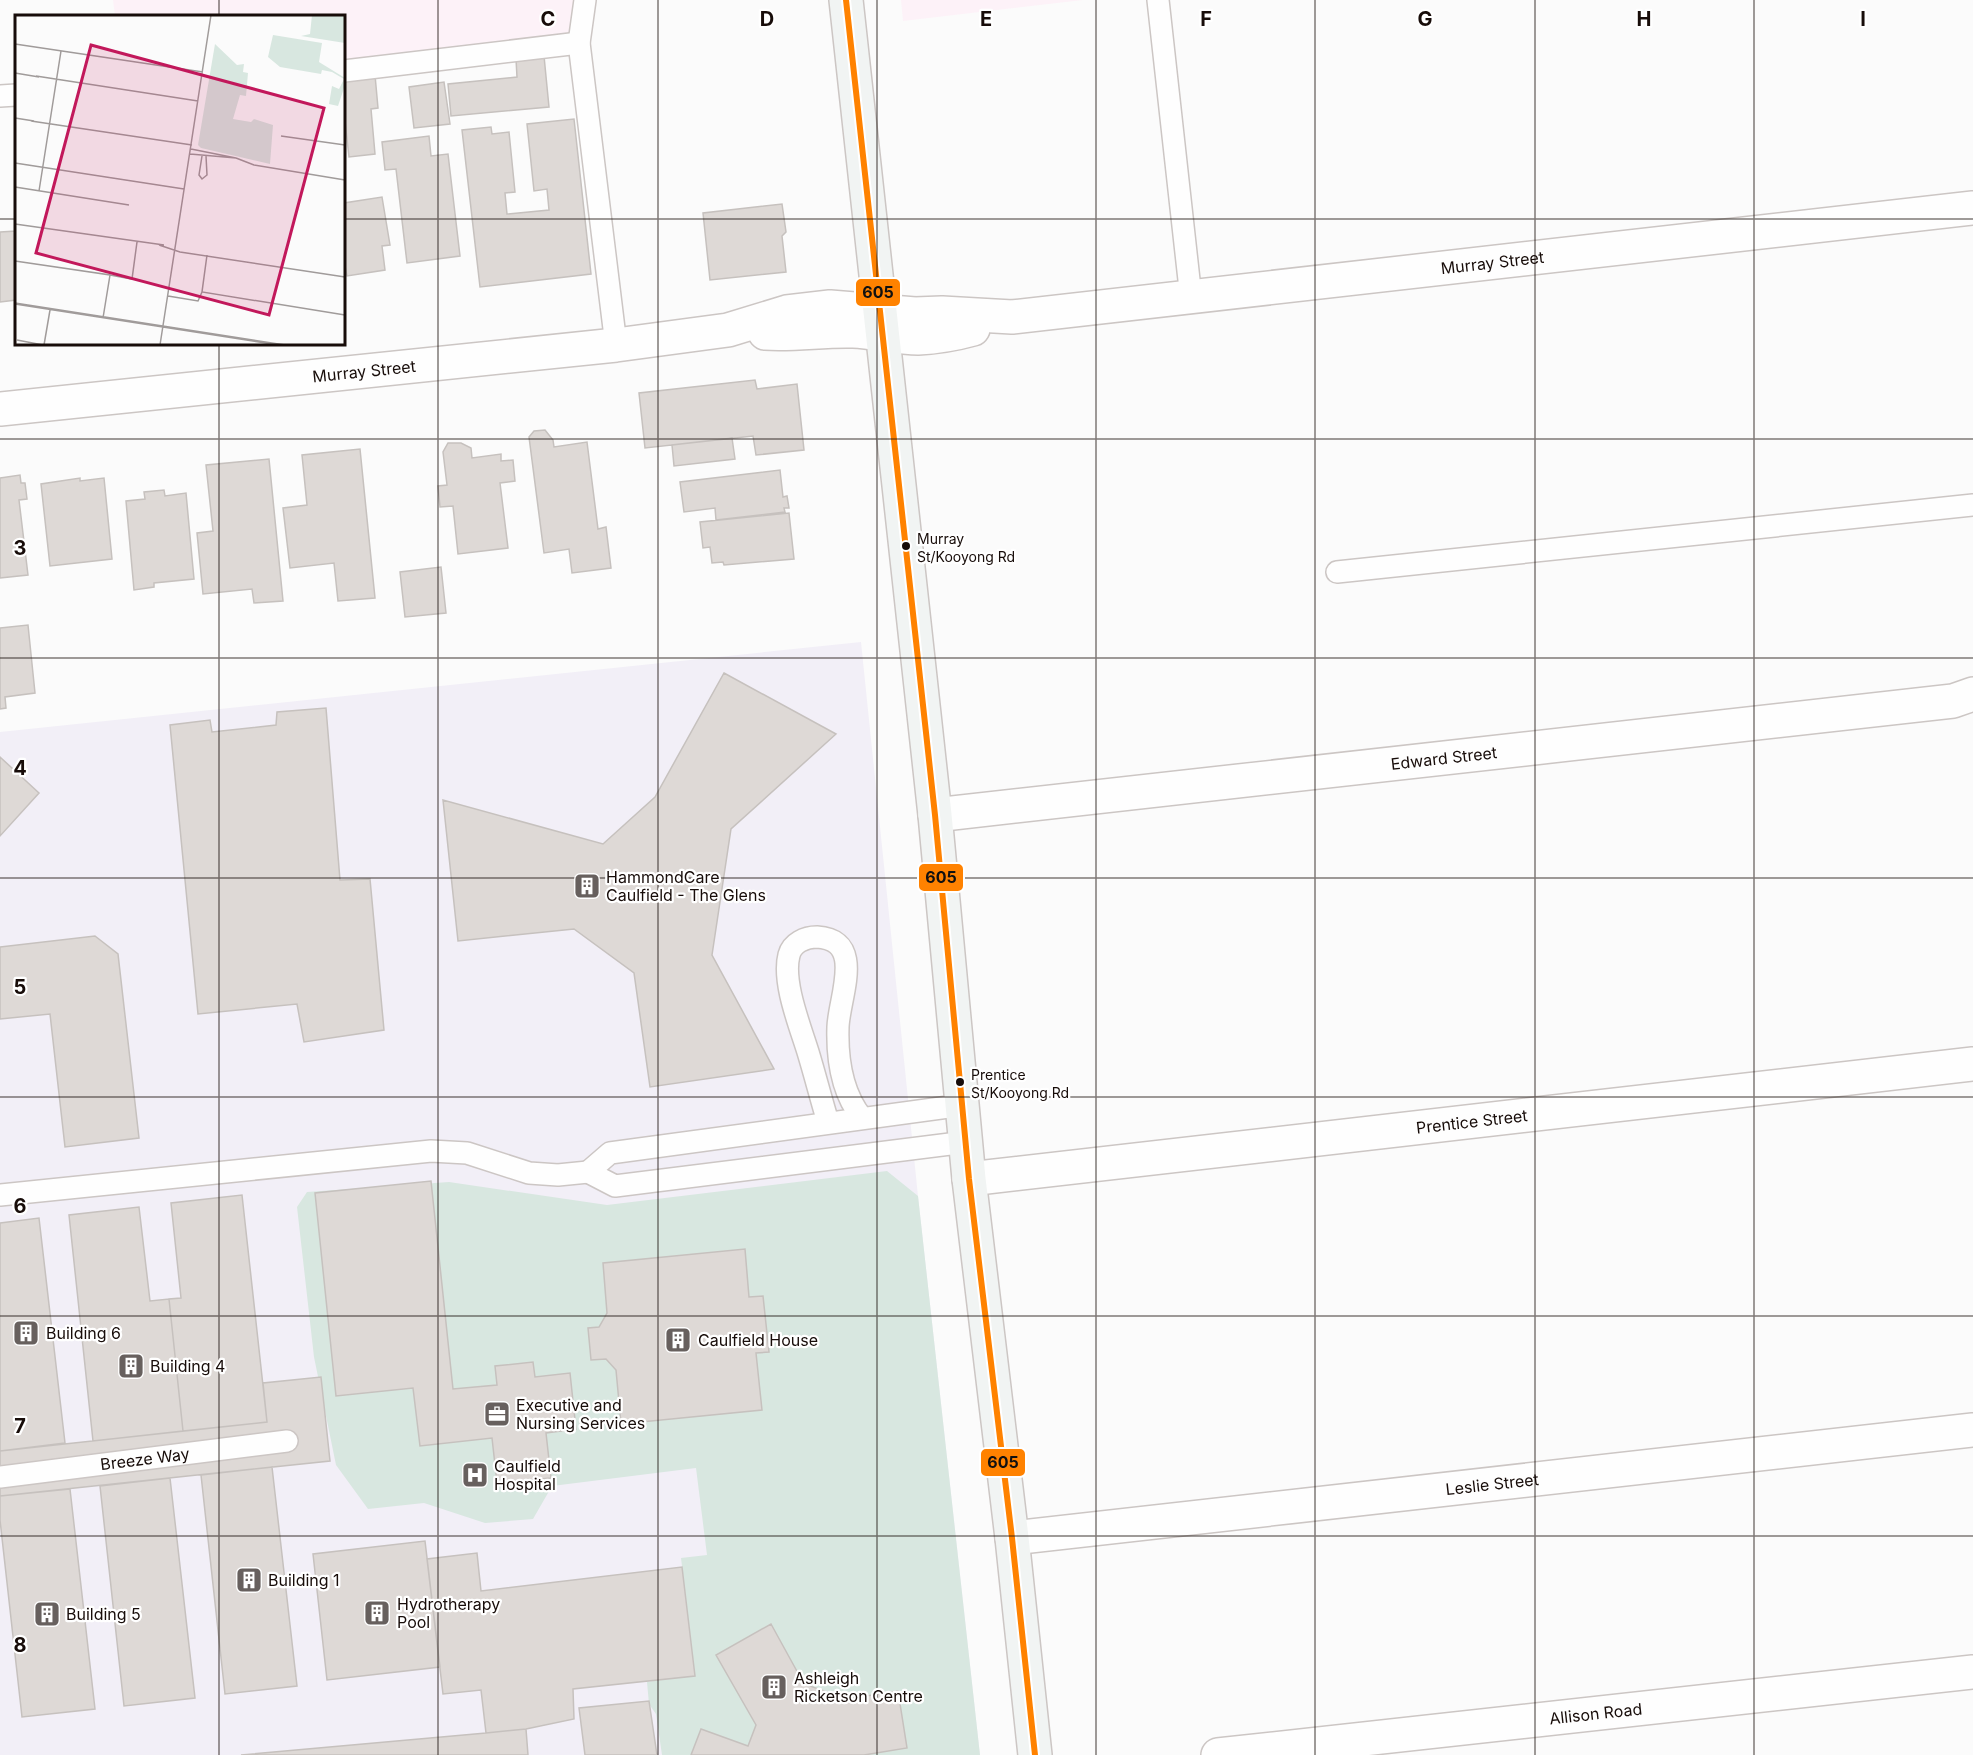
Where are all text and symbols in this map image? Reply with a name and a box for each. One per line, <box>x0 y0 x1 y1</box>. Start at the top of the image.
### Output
text: C <box>541 7 555 31</box>
text: D <box>760 7 774 31</box>
text: E <box>980 7 992 31</box>
text: F <box>1200 7 1212 31</box>
text: G <box>1417 7 1433 31</box>
text: H <box>1637 7 1651 31</box>
text: I <box>1860 7 1866 31</box>
inset map <box>15 15 345 345</box>
street label: Murray Street <box>1440 247 1545 278</box>
line badge: 605 <box>855 278 901 307</box>
text: 605 <box>862 282 894 302</box>
street label: Murray Street <box>311 356 417 386</box>
place label: Murray St/Kooyong Rd <box>917 530 1015 565</box>
text: 3 <box>14 536 26 560</box>
marker: Murray St/Kooyong Rd <box>900 540 912 552</box>
street label: Edward Street <box>1390 742 1498 774</box>
text: 4 <box>13 756 27 780</box>
line badge: 605 <box>918 863 964 892</box>
place label: HammondCare Caulfield - The Glens <box>606 867 766 905</box>
text: 605 <box>925 867 957 887</box>
building icon: HammondCare Caulfield - The Glens <box>572 871 602 901</box>
text: 5 <box>14 975 26 999</box>
place label: Prentice St/Kooyong Rd <box>971 1066 1069 1101</box>
marker: Prentice St/Kooyong Rd <box>954 1076 966 1088</box>
street label: Prentice Street <box>1415 1105 1528 1138</box>
text: 6 <box>14 1194 27 1218</box>
building icon: Building 6 <box>11 1318 41 1348</box>
place label: Building 6 <box>46 1323 121 1343</box>
building icon: Caulfield House <box>663 1325 693 1355</box>
place label: Caulfield House <box>698 1330 818 1350</box>
building icon: Building 4 <box>116 1351 146 1381</box>
place label: Building 4 <box>150 1356 225 1376</box>
place label: Executive and Nursing Services <box>516 1395 645 1433</box>
office icon: Executive and Nursing Services <box>482 1399 512 1429</box>
text: 7 <box>14 1414 26 1438</box>
street label: Breeze Way <box>99 1443 191 1474</box>
line badge: 605 <box>980 1448 1026 1477</box>
text: 605 <box>987 1452 1019 1472</box>
place label: Caulfield Hospital <box>494 1456 561 1494</box>
hospital icon: Caulfield Hospital <box>460 1460 490 1490</box>
street label: Leslie Street <box>1444 1469 1540 1499</box>
building icon: Building 1 <box>234 1565 264 1595</box>
place label: Building 1 <box>268 1570 340 1590</box>
place label: Hydrotherapy Pool <box>397 1594 500 1632</box>
building icon: Hydrotherapy Pool <box>362 1598 392 1628</box>
building icon: Building 5 <box>32 1599 62 1629</box>
place label: Building 5 <box>66 1604 141 1624</box>
text: 8 <box>13 1633 27 1657</box>
place label: Ashleigh Ricketson Centre <box>794 1668 923 1706</box>
building icon: Ashleigh Ricketson Centre <box>759 1672 789 1702</box>
street label: Allison Road <box>1548 1698 1643 1729</box>

